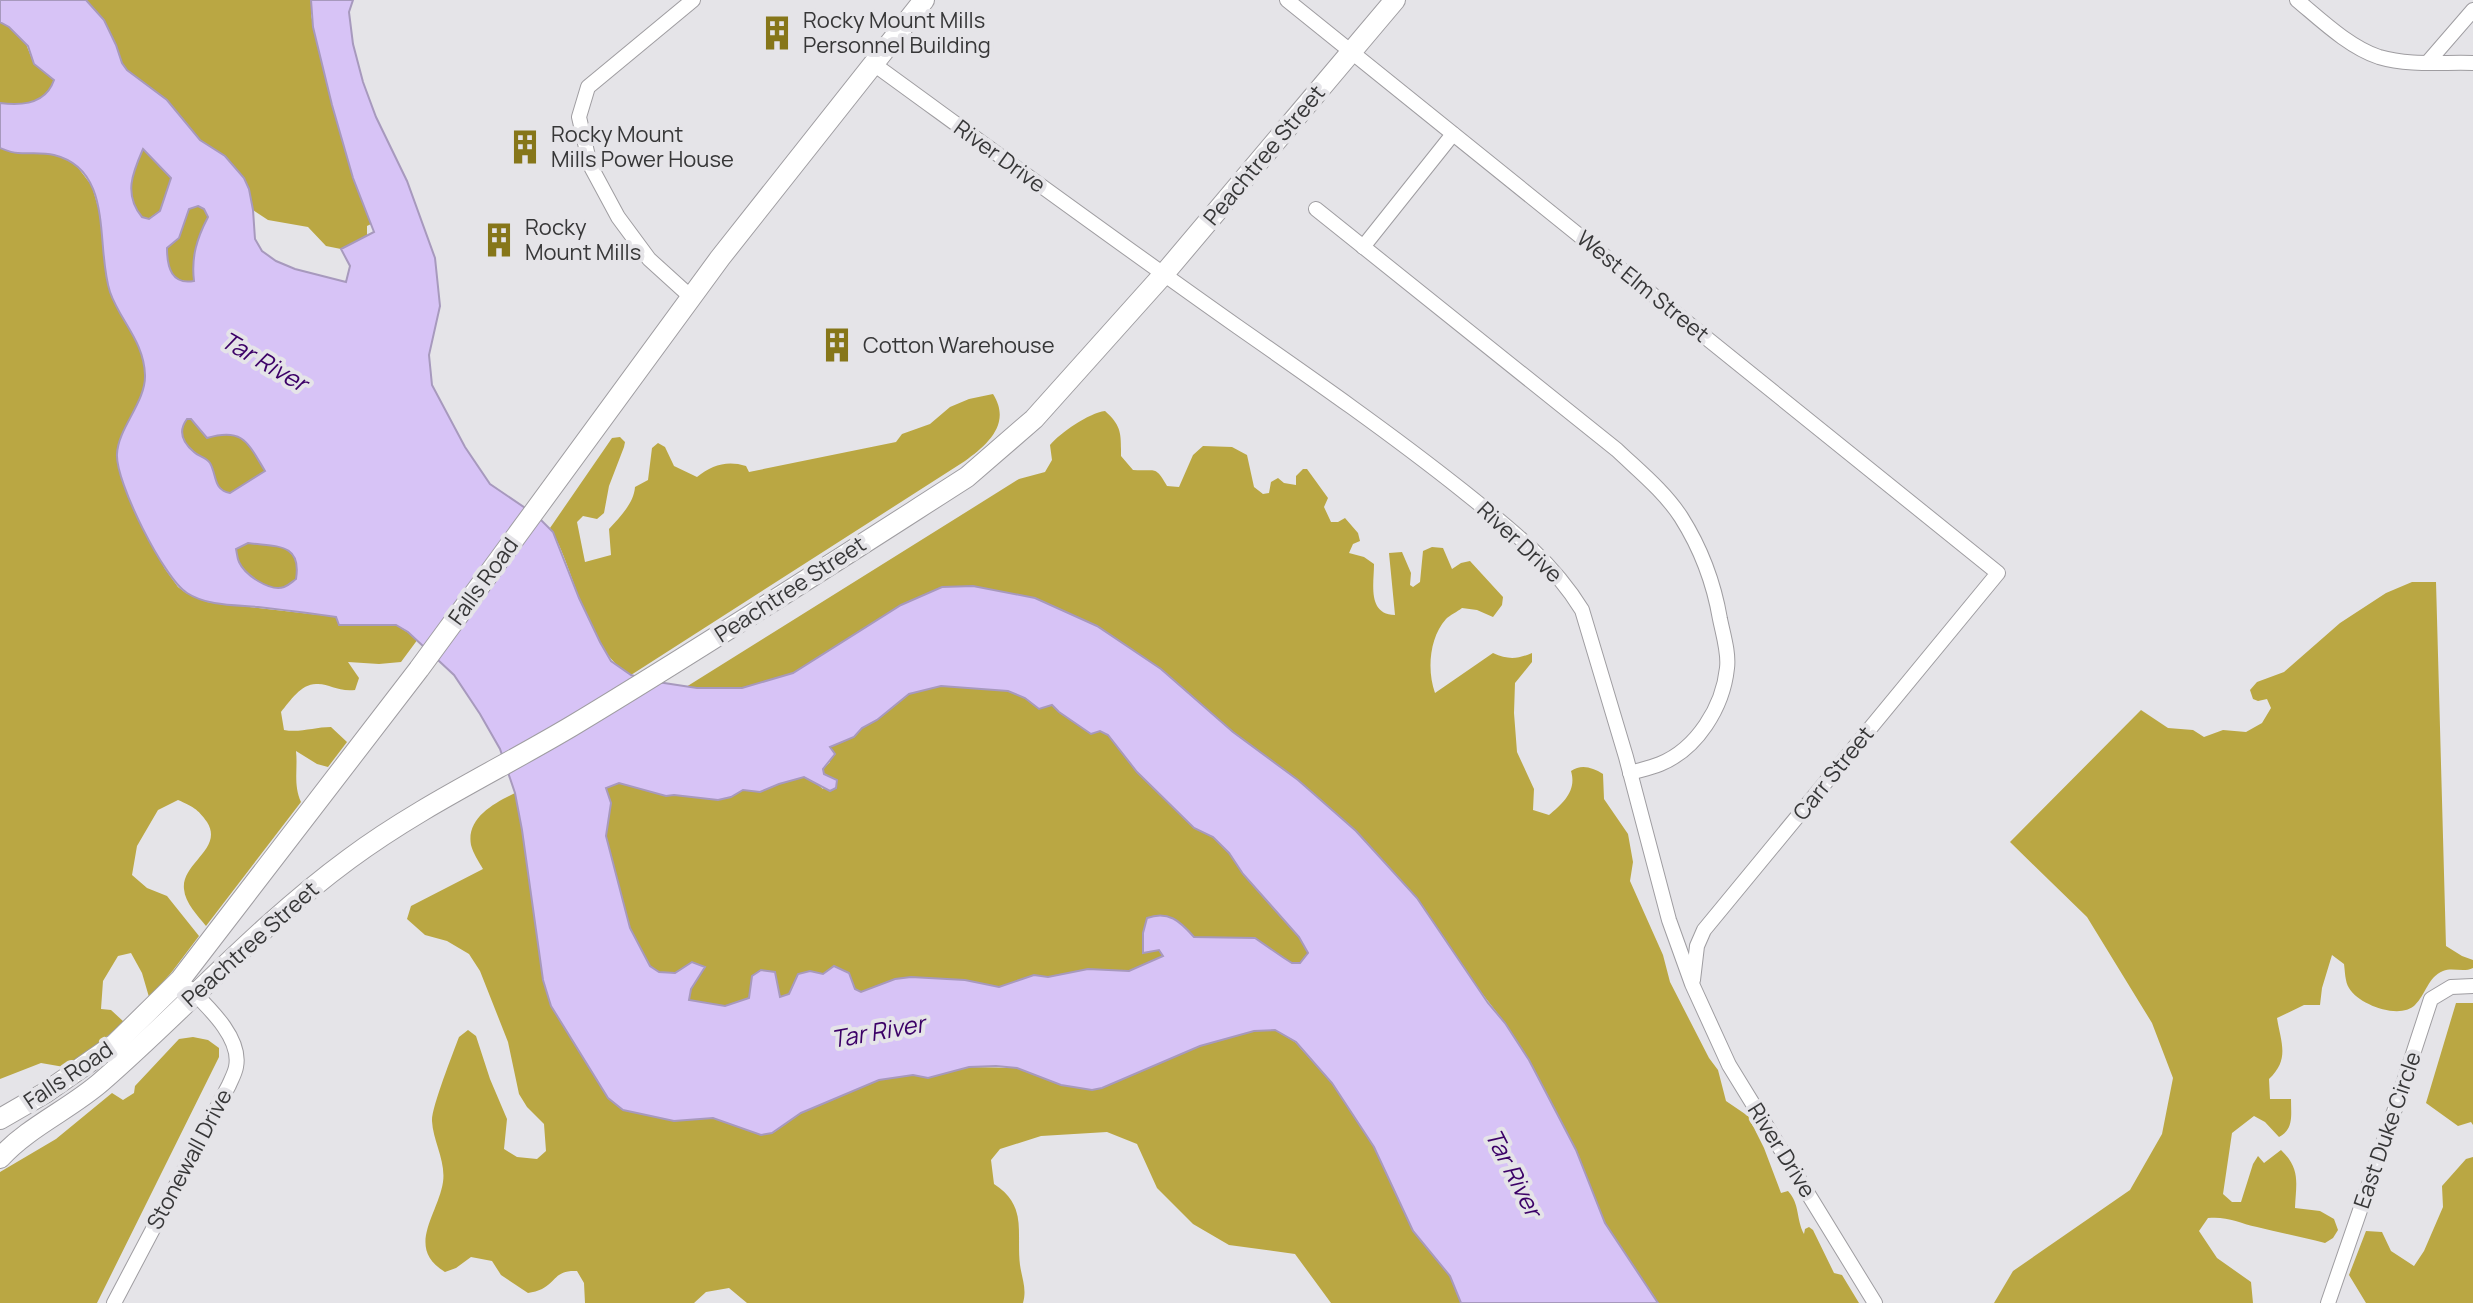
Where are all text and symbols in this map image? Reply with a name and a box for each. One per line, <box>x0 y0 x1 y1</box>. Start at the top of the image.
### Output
place label: Rocky Mount Mills Personnel Building <box>803 5 991 60</box>
building icon: Rocky Mount Mills Personnel Building <box>758 14 796 52</box>
street label: Peachtree Street <box>1196 78 1332 232</box>
street label: River Drive <box>948 113 1052 199</box>
place label: Rocky Mount Mills Power House <box>551 119 734 174</box>
building icon: Rocky Mount Mills Power House <box>506 128 544 166</box>
place label: Rocky Mount Mills <box>525 212 641 267</box>
building icon: Rocky Mount Mills <box>480 221 518 259</box>
street label: West Elm Street <box>1571 223 1716 349</box>
water label: Tar River <box>216 323 317 400</box>
building icon: Cotton Warehouse <box>818 326 856 364</box>
place label: Cotton Warehouse <box>863 330 1055 360</box>
street label: River Drive <box>1471 495 1569 589</box>
street label: Peachtree Street <box>709 529 872 649</box>
street label: Falls Road <box>441 531 525 631</box>
street label: Carr Street <box>1786 720 1880 826</box>
street label: Peachtree Street <box>175 874 325 1014</box>
water label: Tar River <box>828 1005 930 1055</box>
street label: Falls Road <box>18 1034 118 1116</box>
street label: East Duke Circle <box>2346 1048 2428 1212</box>
street label: Stonewall Drive <box>139 1083 239 1234</box>
street label: River Drive <box>1741 1097 1823 1203</box>
water label: Tar River <box>1478 1123 1552 1225</box>

